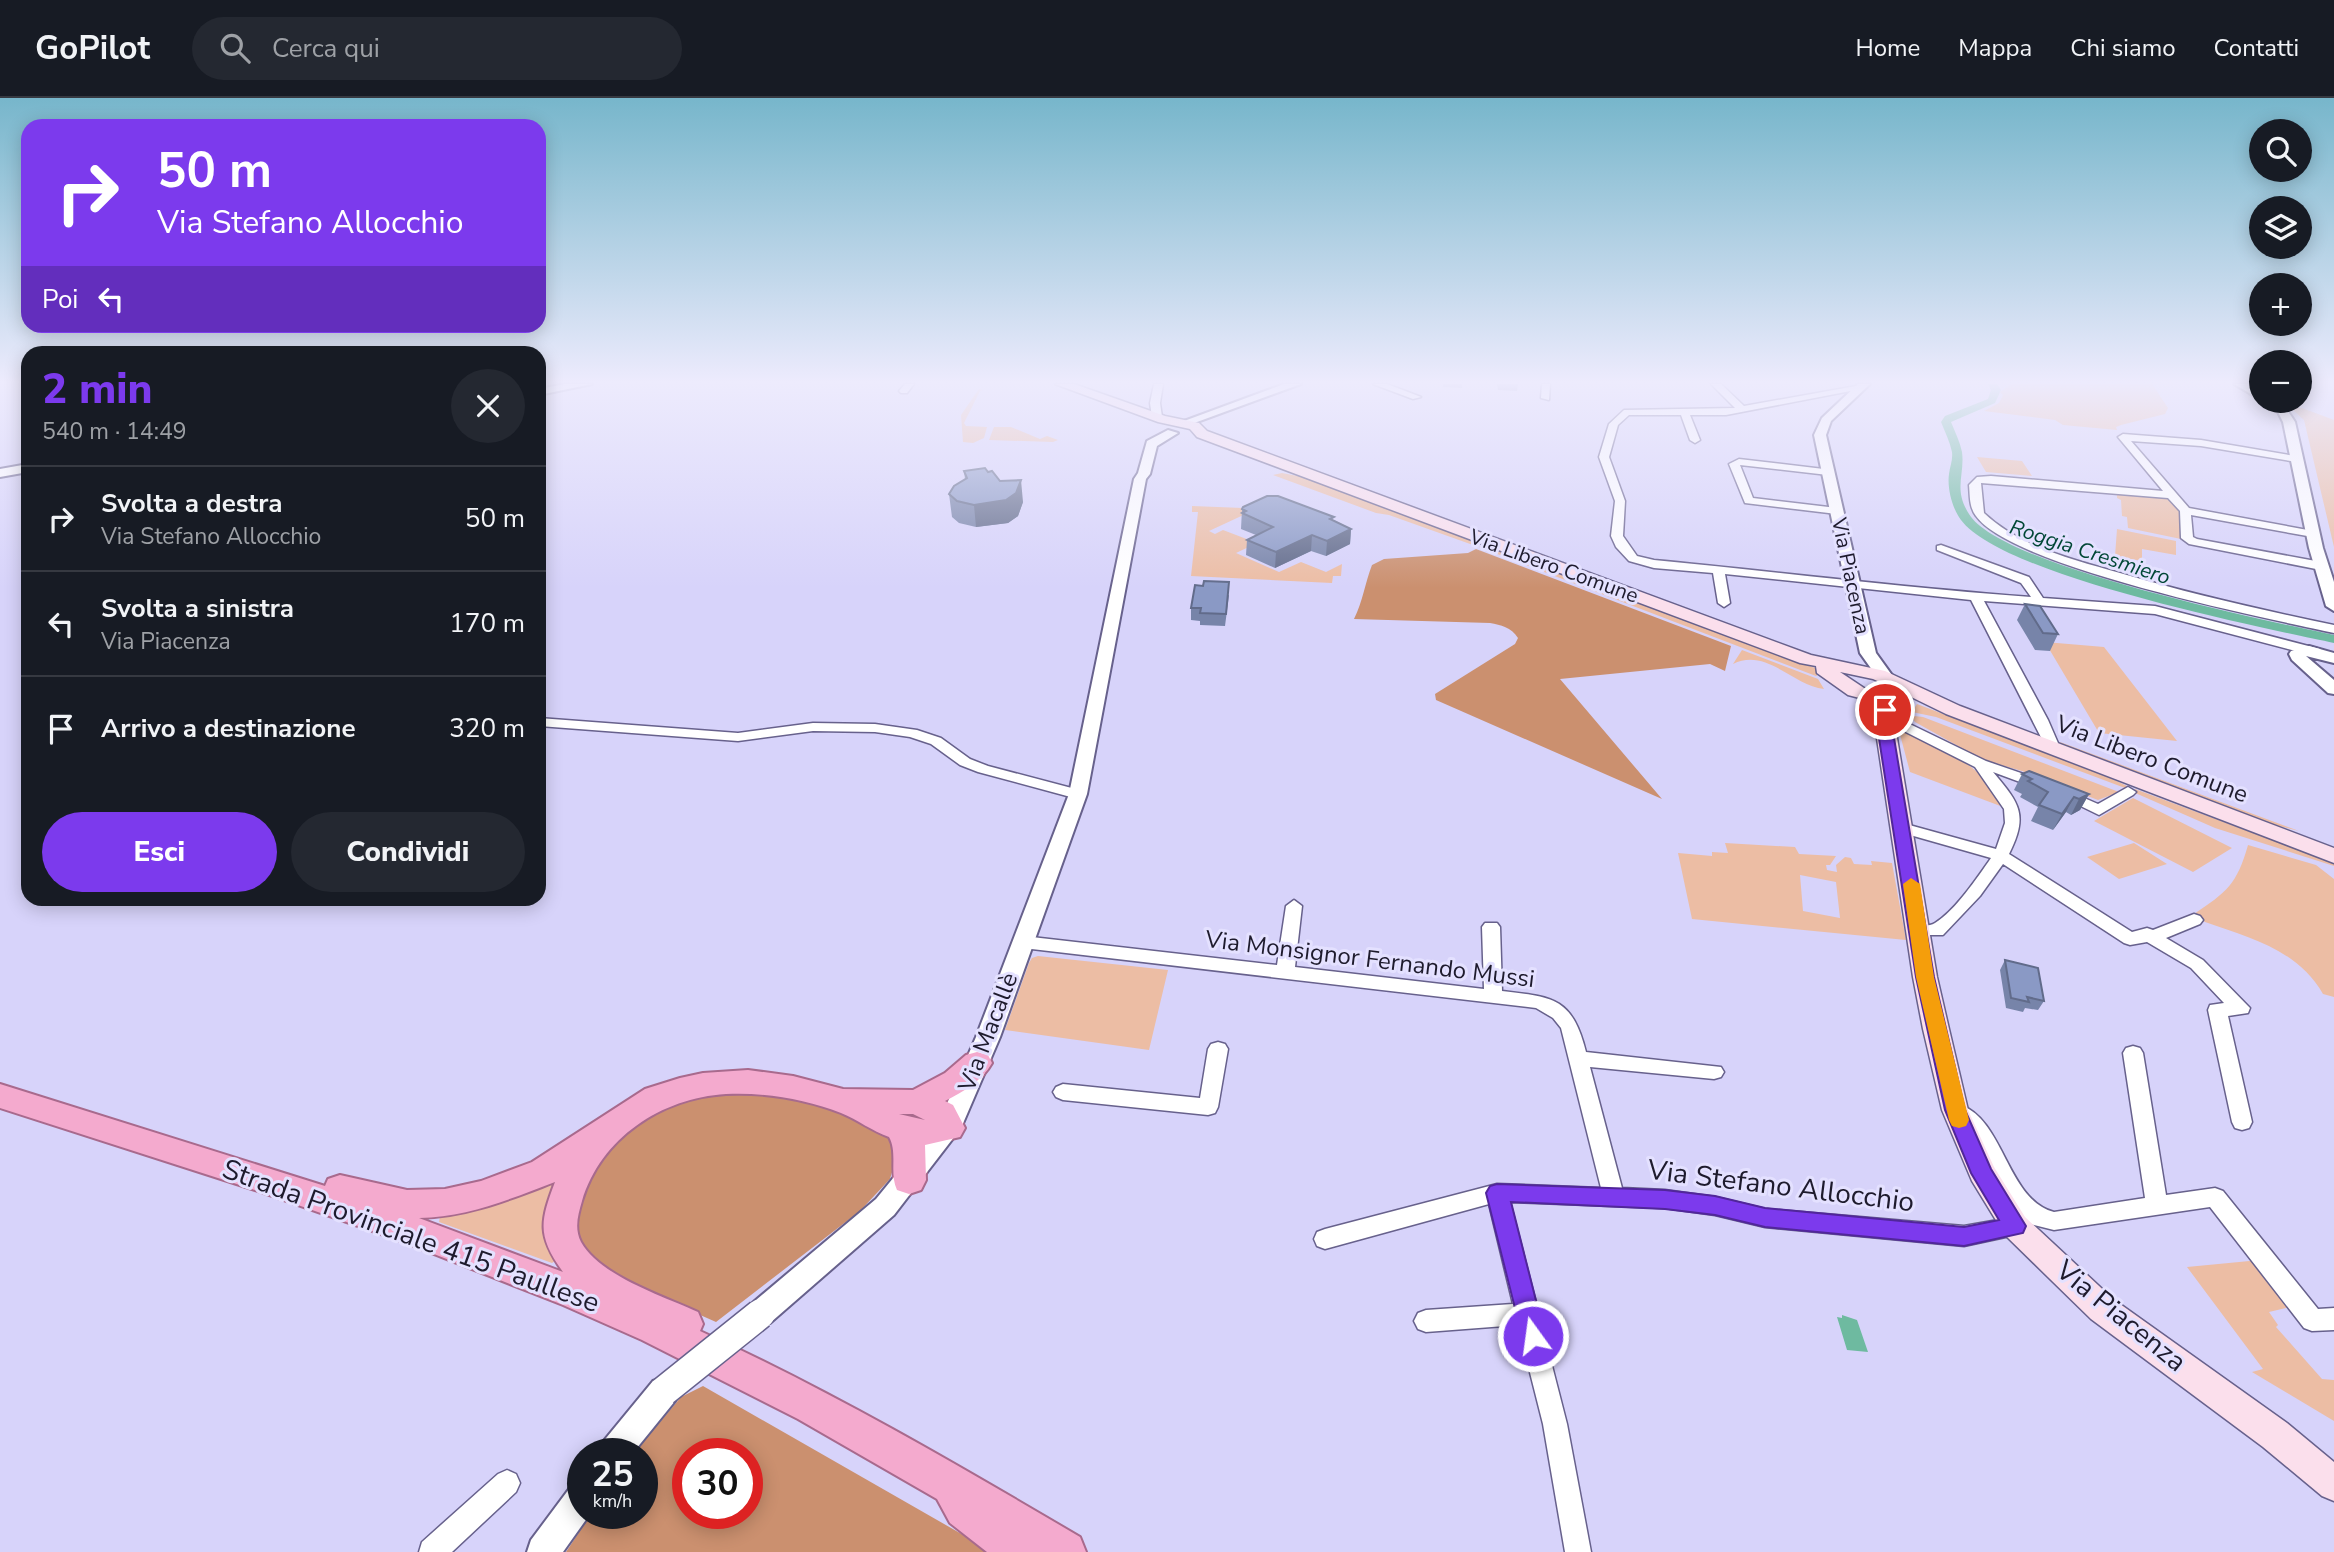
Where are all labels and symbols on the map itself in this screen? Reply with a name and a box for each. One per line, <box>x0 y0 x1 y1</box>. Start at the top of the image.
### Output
water label: Roggia Cresmiero <box>2006 513 2174 591</box>
street label: Via Piacenza <box>1825 514 1877 637</box>
street label: Via Libero Comune <box>1465 522 1642 610</box>
pin <box>1855 680 1915 740</box>
street label: Via Libero Comune <box>2050 707 2253 810</box>
street label: Via Monsignor Fernando Mussi <box>1202 923 1537 995</box>
street label: Via Macallè <box>950 968 1025 1097</box>
street label: Strada Provinciale 415 Paullese <box>217 1150 605 1322</box>
street label: Via Stefano Allocchio <box>1645 1151 1916 1221</box>
street label: Via Piacenza <box>2047 1251 2194 1380</box>
position arrow <box>1496 1299 1570 1373</box>
speed limit sign: 30 <box>672 1438 763 1529</box>

